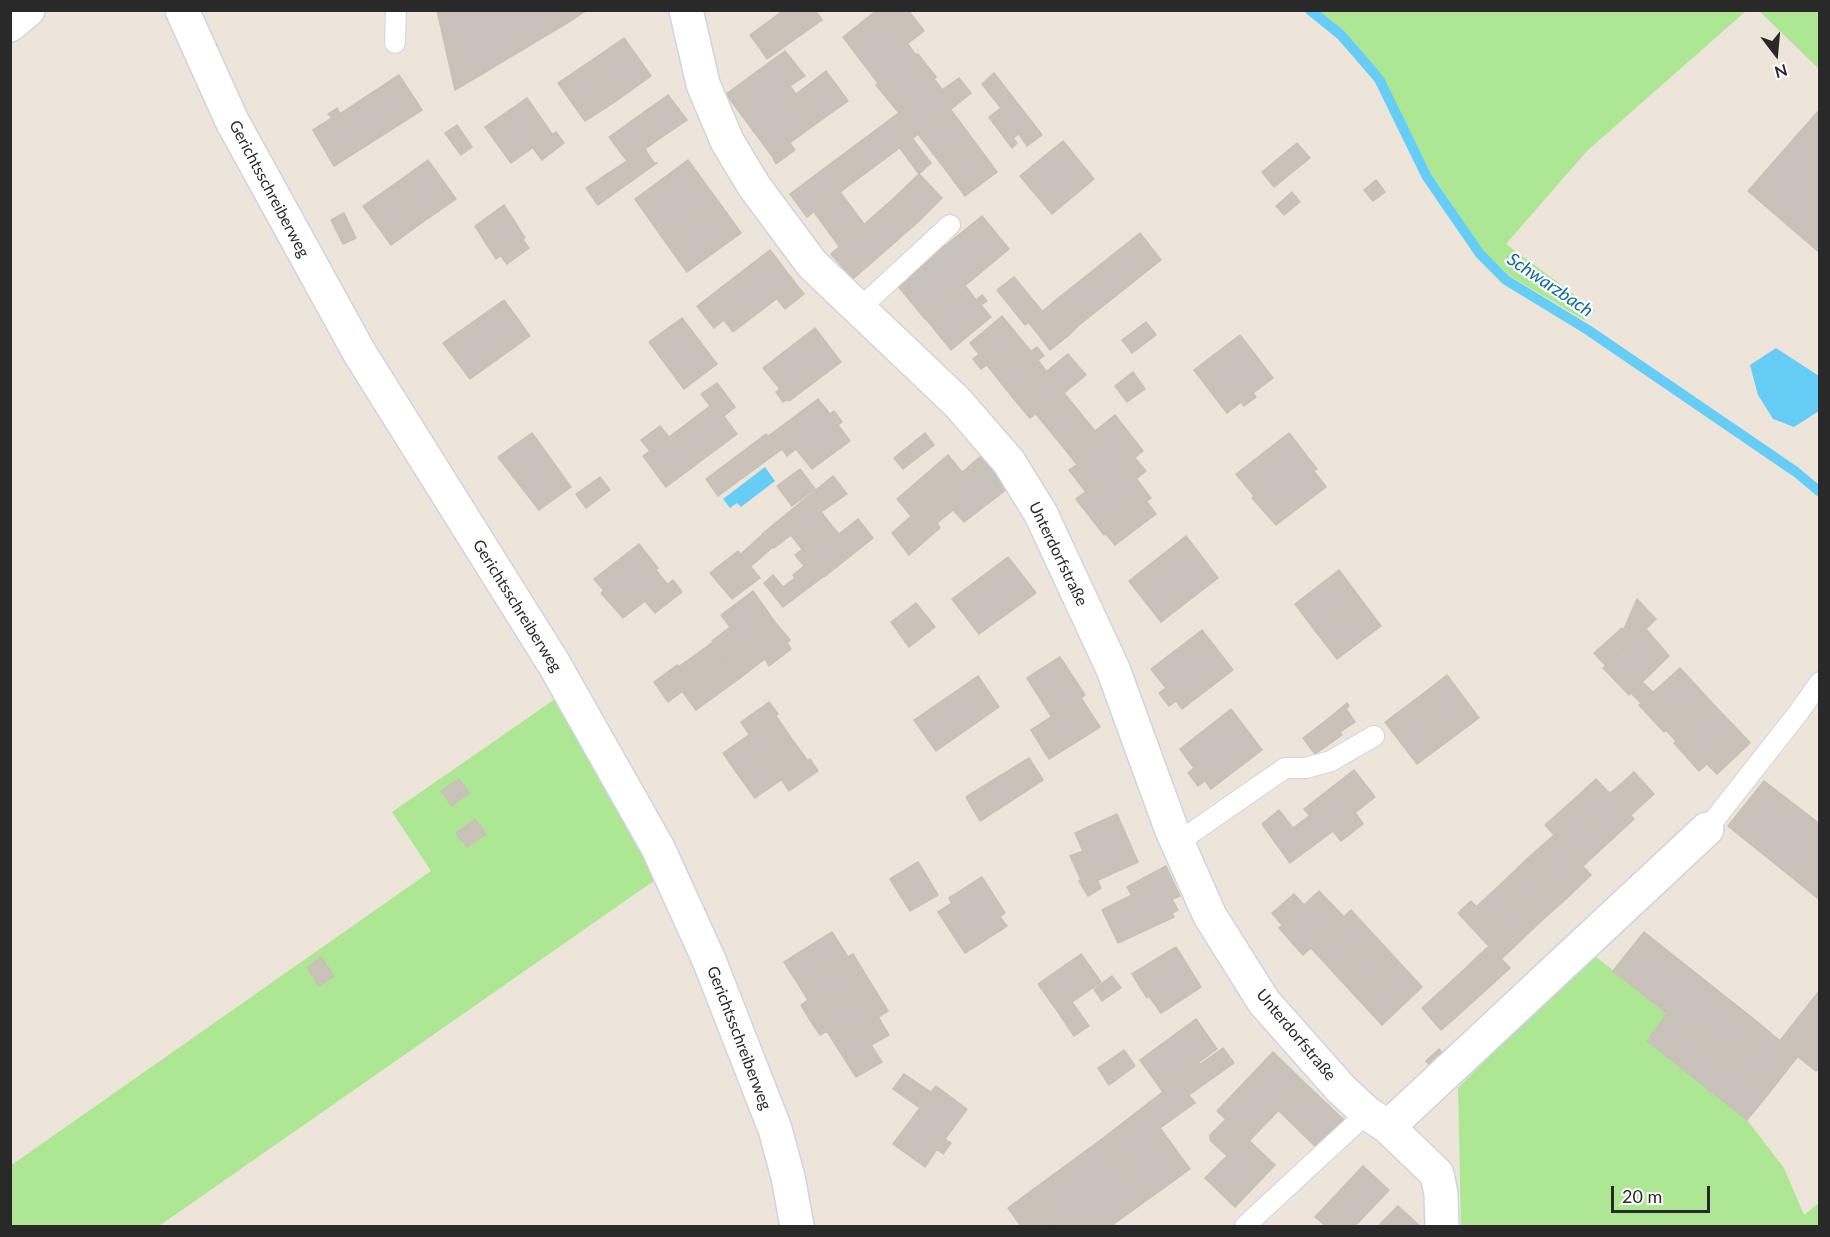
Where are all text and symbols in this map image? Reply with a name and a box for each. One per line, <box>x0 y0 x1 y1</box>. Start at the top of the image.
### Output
north arrow <box>1746 24 1806 84</box>
text: N <box>1773 61 1790 83</box>
street label: Gerichtsschreiberweg <box>225 117 313 261</box>
water label: Schwarzbach <box>1503 248 1597 322</box>
street label: Unterdorfstraße <box>1024 499 1092 609</box>
street label: Gerichtsschreiberweg <box>468 536 566 676</box>
street label: Gerichtsschreiberweg <box>703 963 775 1113</box>
street label: Unterdorfstraße <box>1252 985 1340 1085</box>
scale bar <box>1614 1174 1713 1212</box>
text: 20 m <box>1622 1185 1662 1207</box>

